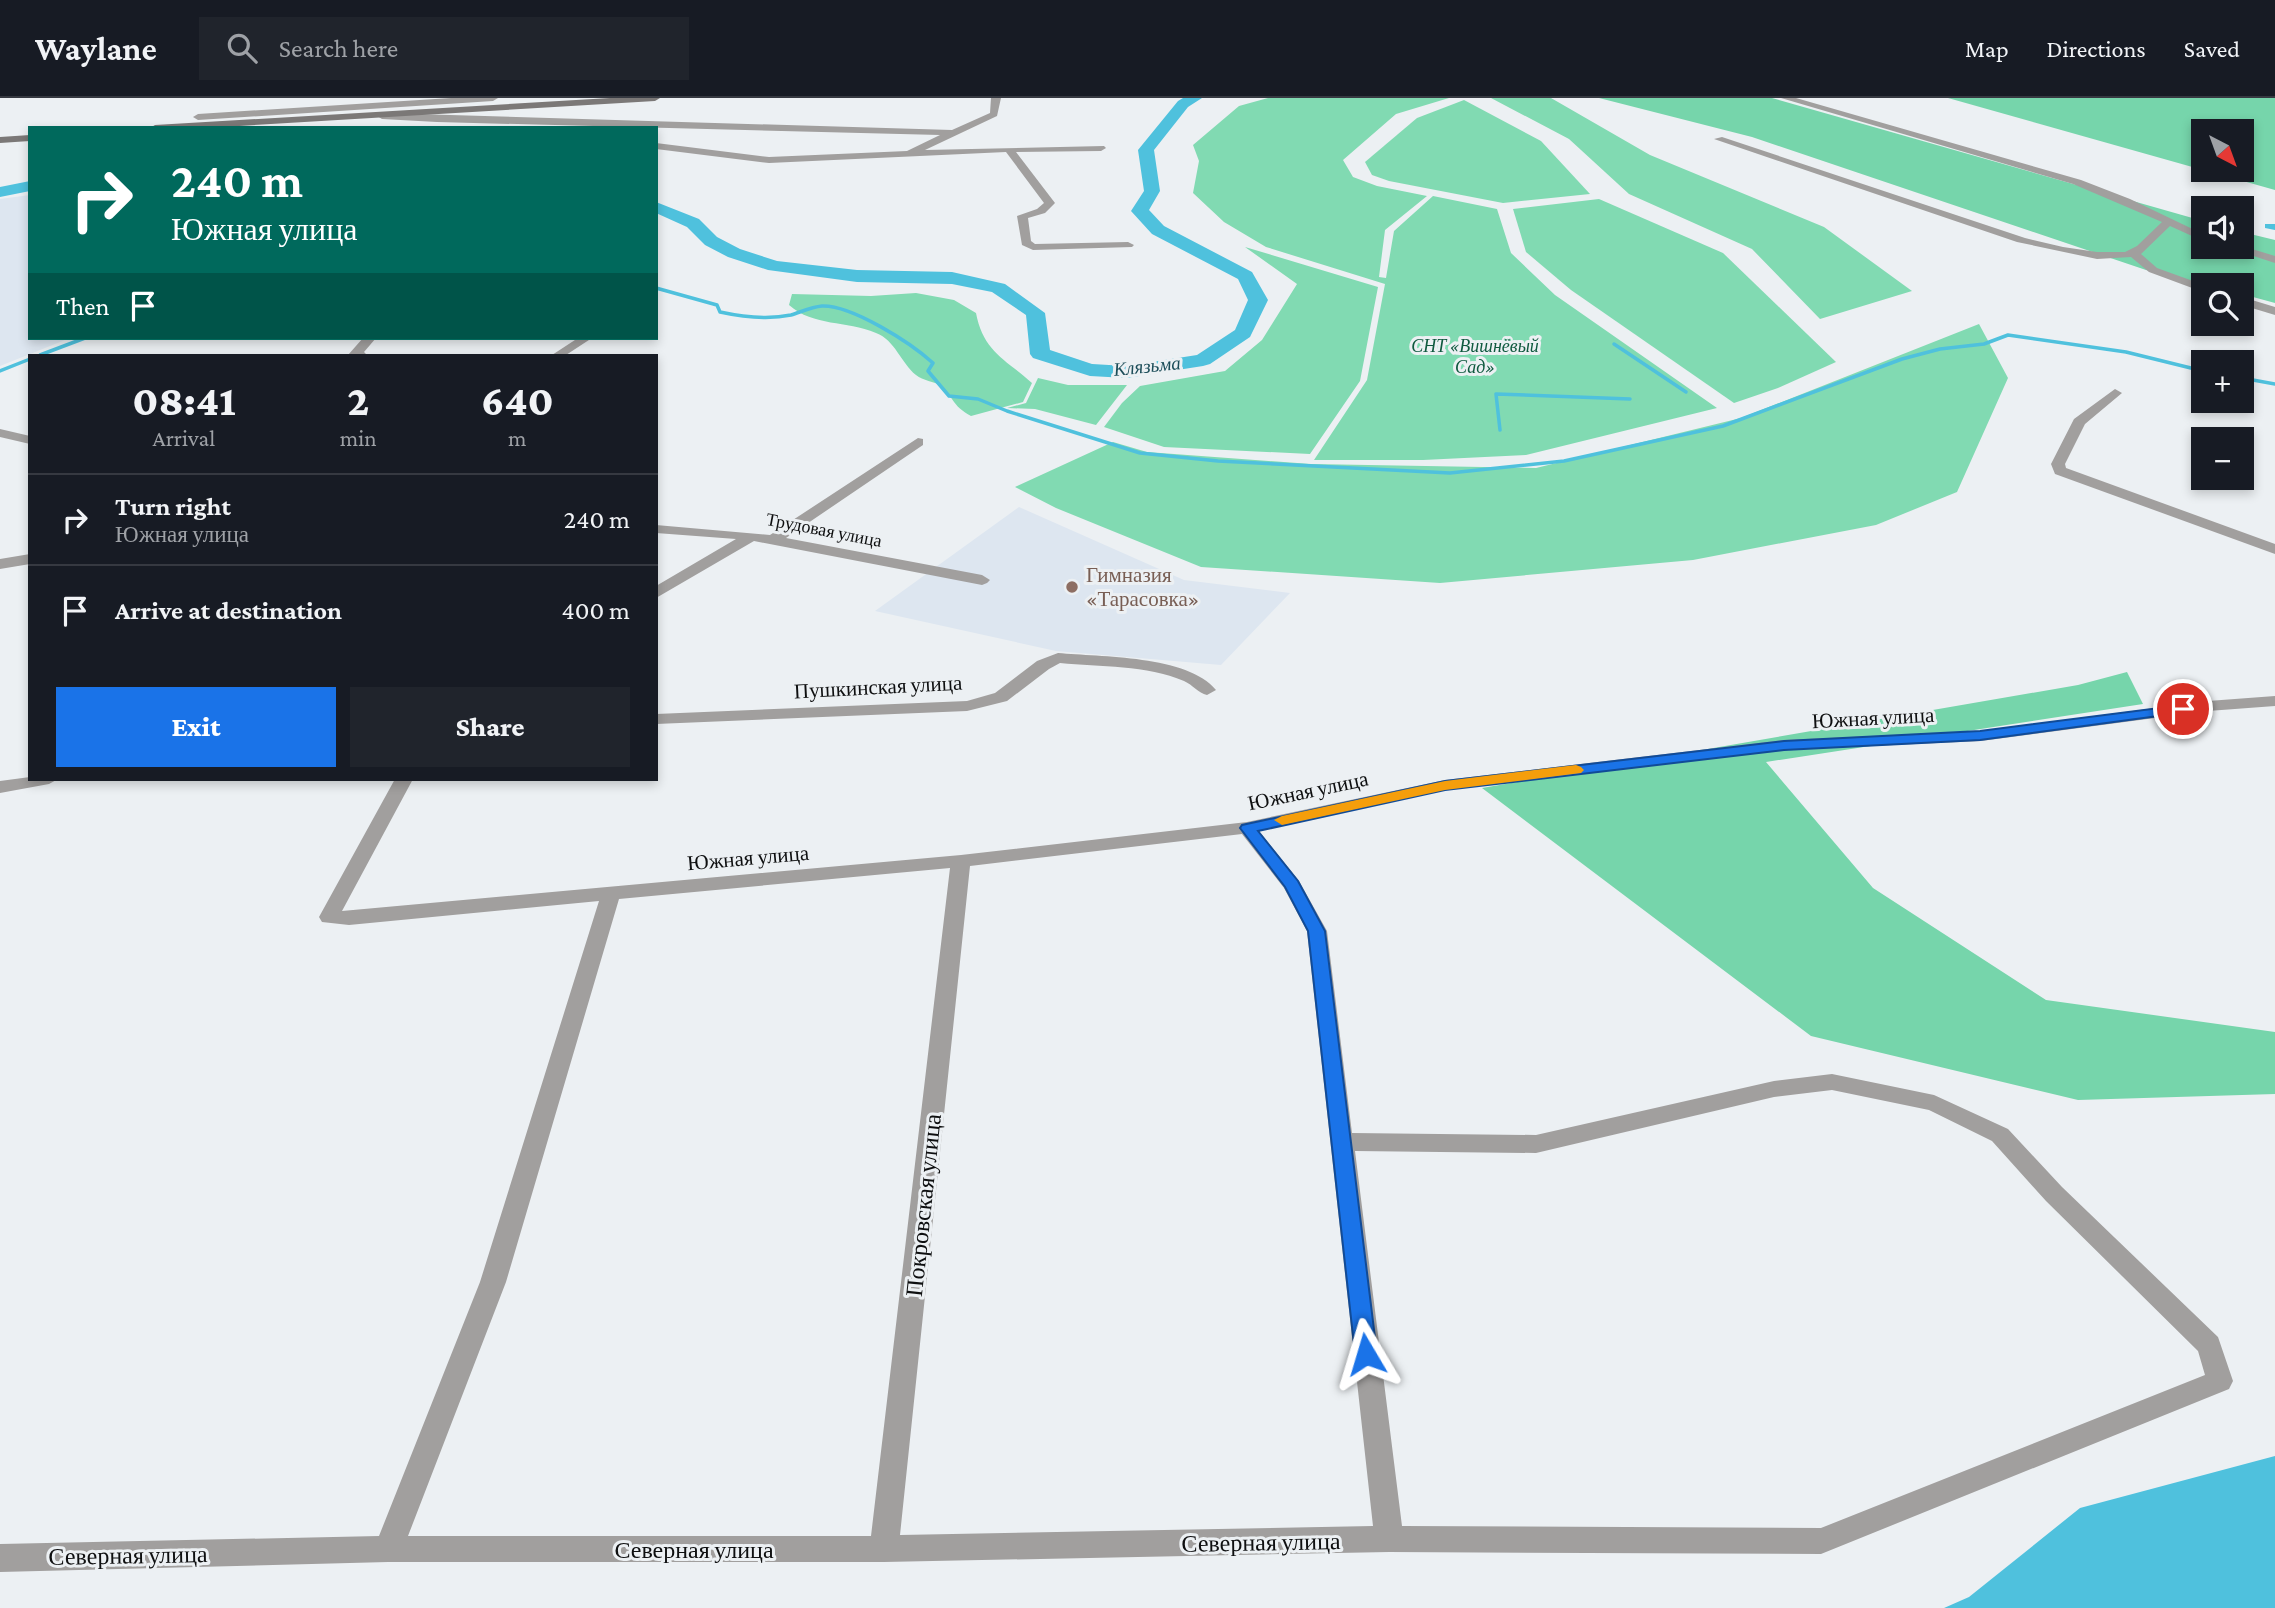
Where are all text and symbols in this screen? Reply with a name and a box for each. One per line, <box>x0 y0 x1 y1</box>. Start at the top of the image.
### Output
search box <box>199 17 689 80</box>
icon: search <box>223 29 261 67</box>
text: Waylane <box>35 30 157 67</box>
text: Search here <box>279 34 398 63</box>
text: Map <box>1965 35 2009 62</box>
text: Directions <box>2047 35 2146 62</box>
text: Saved <box>2184 35 2240 62</box>
north arrow <box>2191 119 2254 182</box>
map controls <box>2191 119 2254 490</box>
text: 240 m <box>171 153 303 208</box>
icon: right <box>56 154 147 245</box>
button: sound <box>2191 196 2254 259</box>
text: Южная улица <box>171 211 357 247</box>
button: search <box>2191 273 2254 336</box>
icon: arrive <box>124 287 162 325</box>
text: Then <box>56 292 110 321</box>
park label: СНТ «Вишнёвый Сад» <box>1411 336 1539 377</box>
button: + <box>2191 350 2254 413</box>
water label: Клязьма <box>1111 352 1182 380</box>
text: 08:41 <box>132 377 236 424</box>
text: 2 <box>347 377 369 424</box>
text: 640 <box>481 377 554 424</box>
text: Arrival <box>153 425 215 451</box>
text: min <box>340 425 377 451</box>
text: m <box>508 425 527 451</box>
button: − <box>2191 427 2254 490</box>
text: Turn right <box>115 492 231 521</box>
icon: right <box>56 501 94 539</box>
text: 240 m <box>564 505 630 534</box>
street label: Трудовая улица <box>764 509 884 551</box>
text: Южная улица <box>115 521 249 547</box>
place label: Гимназия «Тарасовка» <box>1086 563 1199 611</box>
marker: Гимназия «Тарасовка» <box>1064 579 1080 595</box>
icon: arrive <box>56 592 94 630</box>
text: Arrive at destination <box>115 596 342 625</box>
text: 400 m <box>562 596 630 625</box>
street label: Пушкинская улица <box>793 671 963 703</box>
pin <box>2153 679 2213 739</box>
button: Exit <box>56 687 336 767</box>
button: Share <box>350 687 630 767</box>
icon: arrive <box>2164 690 2202 728</box>
street label: Южная улица <box>1811 703 1935 733</box>
street label: Южная улица <box>1246 766 1371 815</box>
street label: Южная улица <box>686 841 811 875</box>
street label: Покровская улица <box>900 1112 946 1298</box>
position arrow <box>1329 1317 1403 1391</box>
street label: Северная улица <box>1181 1527 1341 1557</box>
street label: Северная улица <box>614 1536 774 1563</box>
street label: Северная улица <box>48 1540 208 1570</box>

